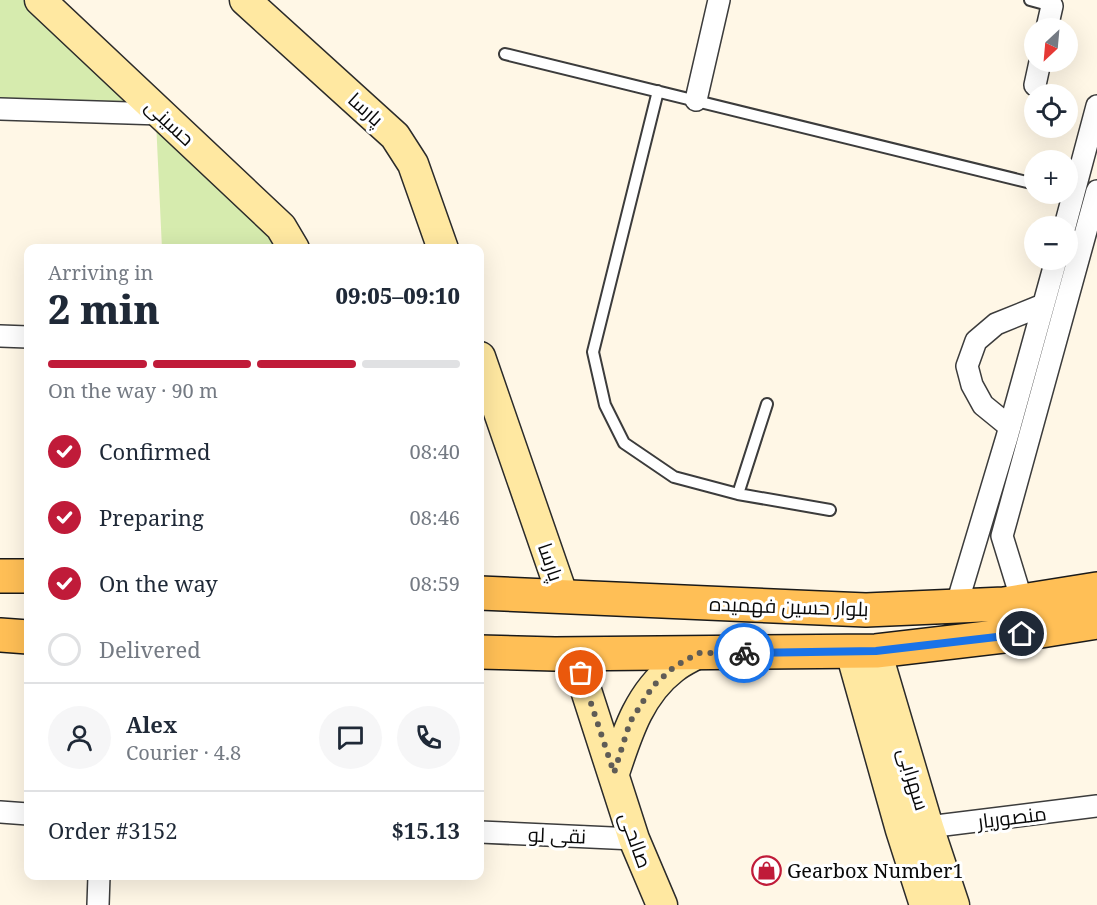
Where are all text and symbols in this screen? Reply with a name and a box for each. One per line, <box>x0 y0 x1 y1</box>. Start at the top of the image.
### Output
north arrow <box>1024 18 1078 72</box>
map controls <box>1024 18 1078 270</box>
button: locate <box>1024 84 1078 138</box>
street label: پارسا <box>342 86 390 132</box>
street label: حسینی <box>140 92 200 152</box>
button: + <box>1024 150 1078 204</box>
button: − <box>1024 216 1078 270</box>
text: Arriving in <box>48 259 153 286</box>
text: 09:05–09:10 <box>336 280 460 310</box>
text: 2 min <box>48 282 160 335</box>
text: On the way · 90 m <box>48 377 218 404</box>
icon: check <box>48 435 81 468</box>
text: Confirmed <box>99 436 210 466</box>
text: 08:40 <box>410 438 460 465</box>
icon: check <box>48 501 81 534</box>
text: Preparing <box>99 502 204 532</box>
text: 08:46 <box>410 504 460 531</box>
street label: پارسا <box>532 539 570 585</box>
icon: check <box>48 567 81 600</box>
text: On the way <box>99 568 218 598</box>
text: 08:59 <box>410 570 460 597</box>
street label: بلوار حسین فهمیده <box>709 590 869 622</box>
pin <box>996 608 1047 659</box>
icon: home <box>1005 617 1038 650</box>
courier <box>714 623 774 683</box>
text: Delivered <box>99 634 201 664</box>
icon: bike <box>728 637 761 670</box>
pin <box>555 647 606 698</box>
icon: bag <box>564 656 597 689</box>
button: person <box>48 706 111 769</box>
button: chat <box>319 706 382 769</box>
button: phone <box>397 706 460 769</box>
text: Alex <box>126 709 177 739</box>
text: Courier · 4.8 <box>126 739 241 766</box>
street label: سهرابی <box>892 744 936 814</box>
street label: منصوریار <box>975 799 1048 835</box>
street label: صالحی <box>613 808 659 872</box>
text: Order #3152 <box>48 815 178 845</box>
text: $15.13 <box>391 815 460 845</box>
street label: نقی لو <box>528 820 586 850</box>
shop icon: Gearbox Number1 <box>750 854 782 886</box>
place label: Gearbox Number1 <box>787 857 964 884</box>

